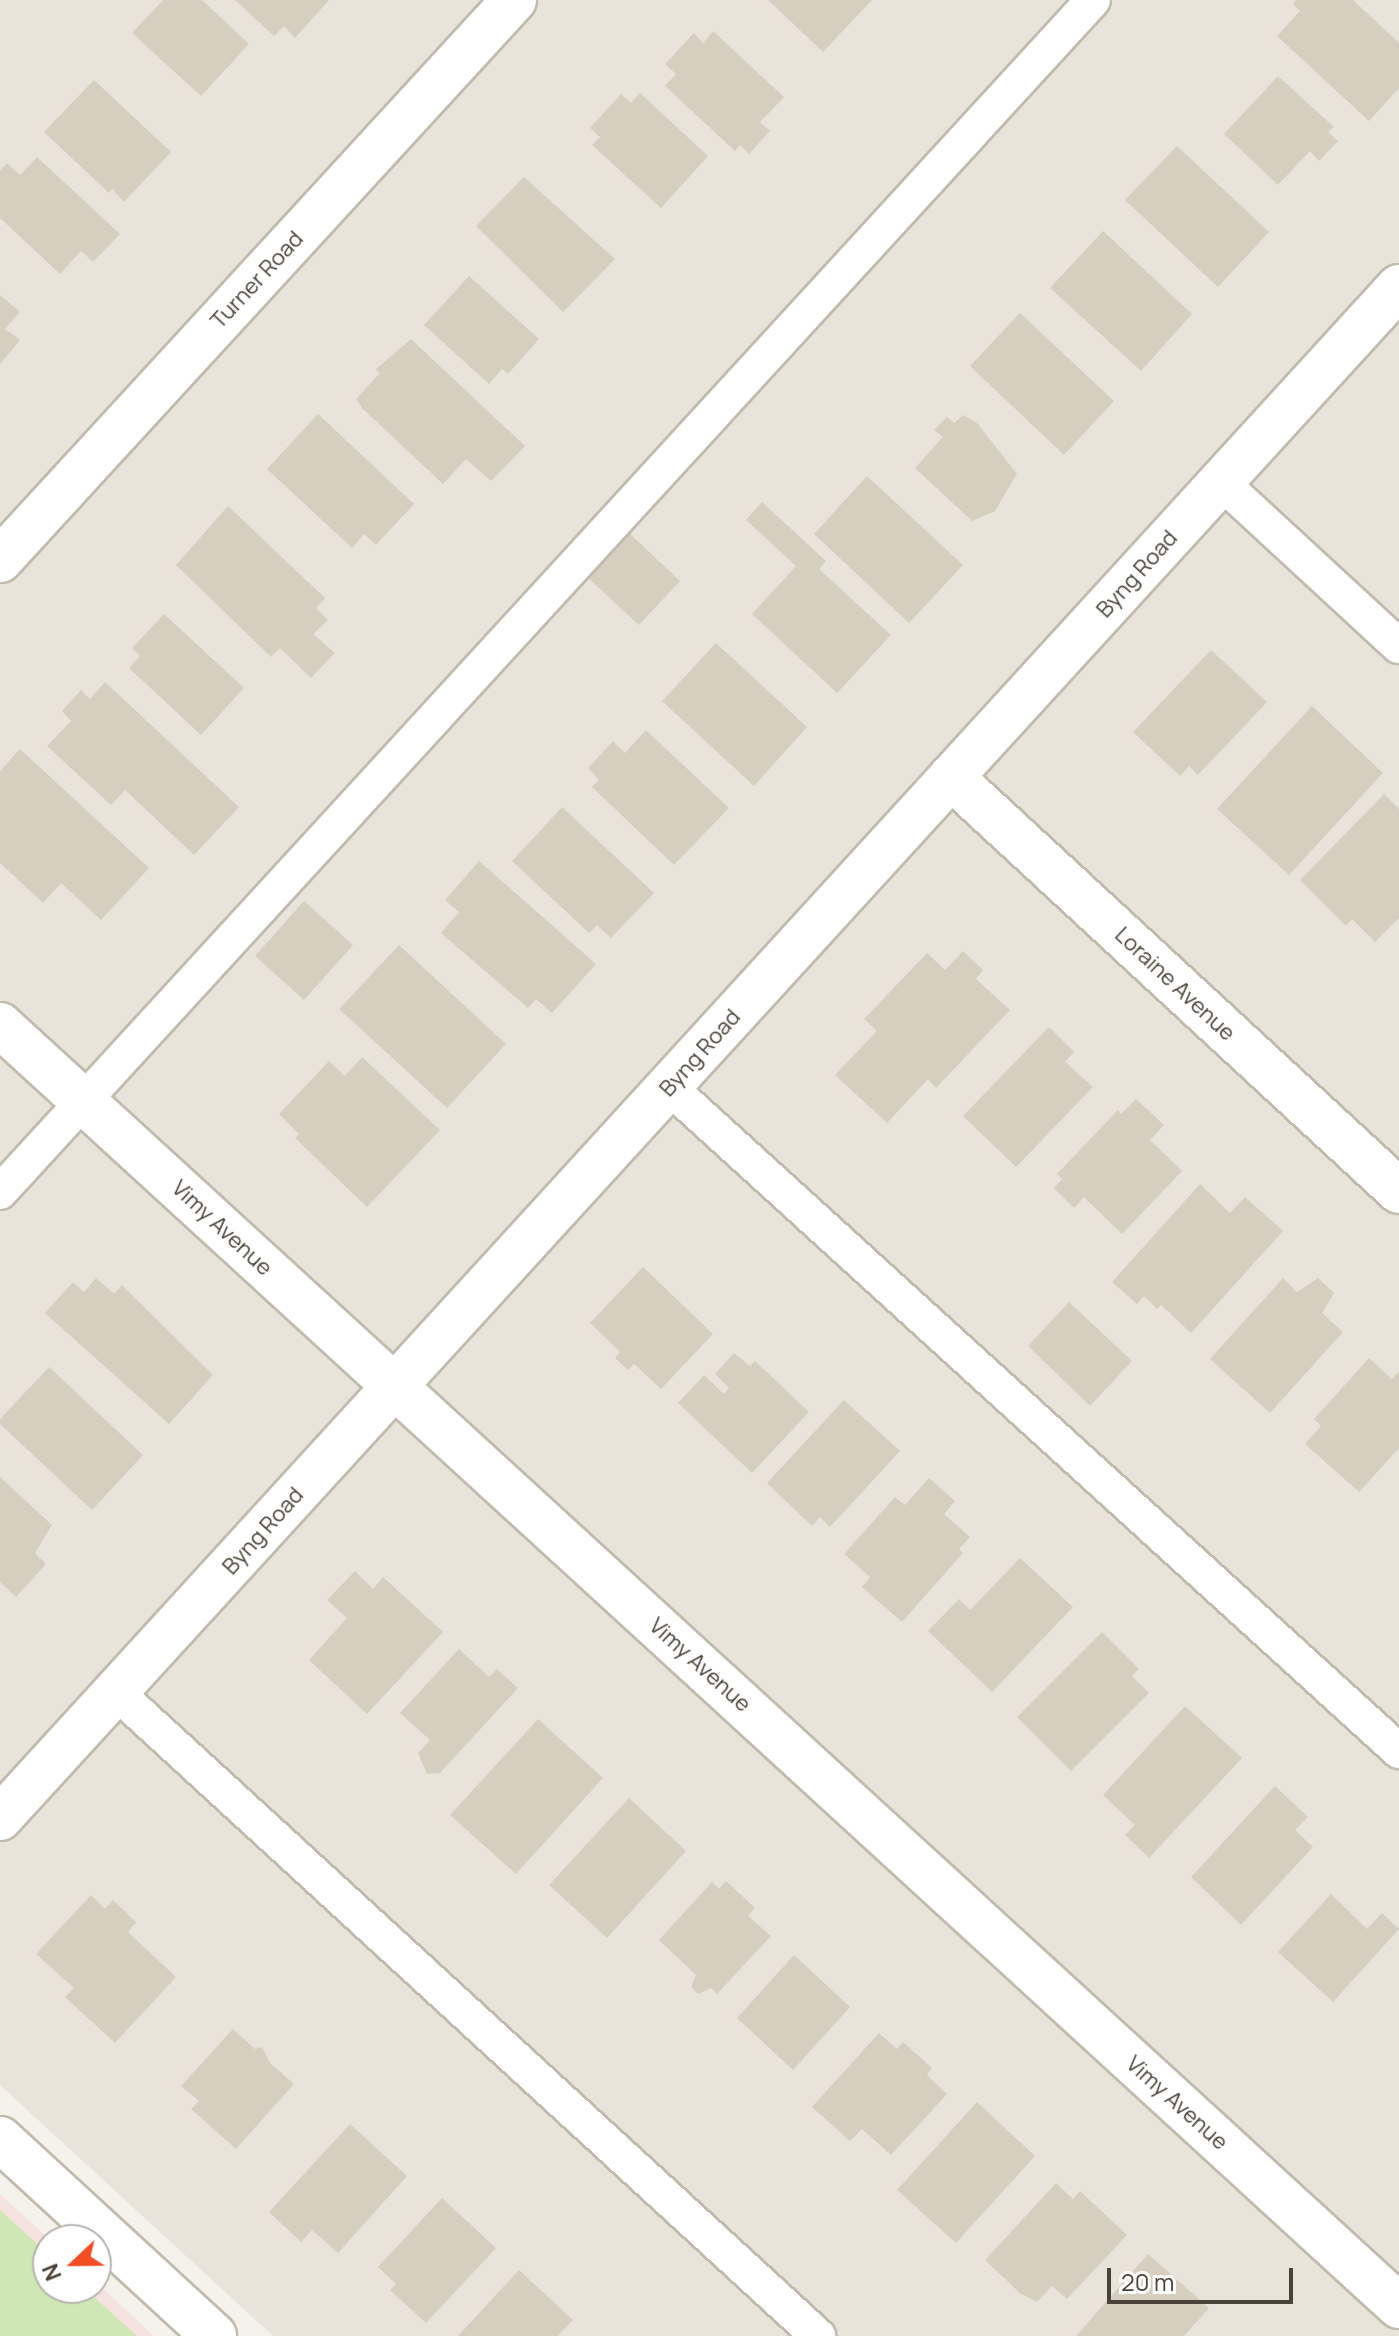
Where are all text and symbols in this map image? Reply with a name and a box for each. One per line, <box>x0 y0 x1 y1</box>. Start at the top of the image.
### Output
street label: Turner Road <box>205 226 309 334</box>
street label: Byng Road <box>1091 525 1183 623</box>
street label: Loraine Avenue <box>1109 922 1241 1046</box>
street label: Byng Road <box>654 1004 746 1102</box>
street label: Vimy Avenue <box>166 1175 278 1281</box>
street label: Byng Road <box>217 1482 309 1580</box>
street label: Vimy Avenue <box>644 1613 756 1717</box>
street label: Vimy Avenue <box>1121 2051 1233 2155</box>
north arrow <box>32 2224 112 2304</box>
scale bar <box>1111 2252 1297 2302</box>
text: N <box>35 2259 68 2285</box>
text: 20 m <box>1121 2265 1174 2298</box>

